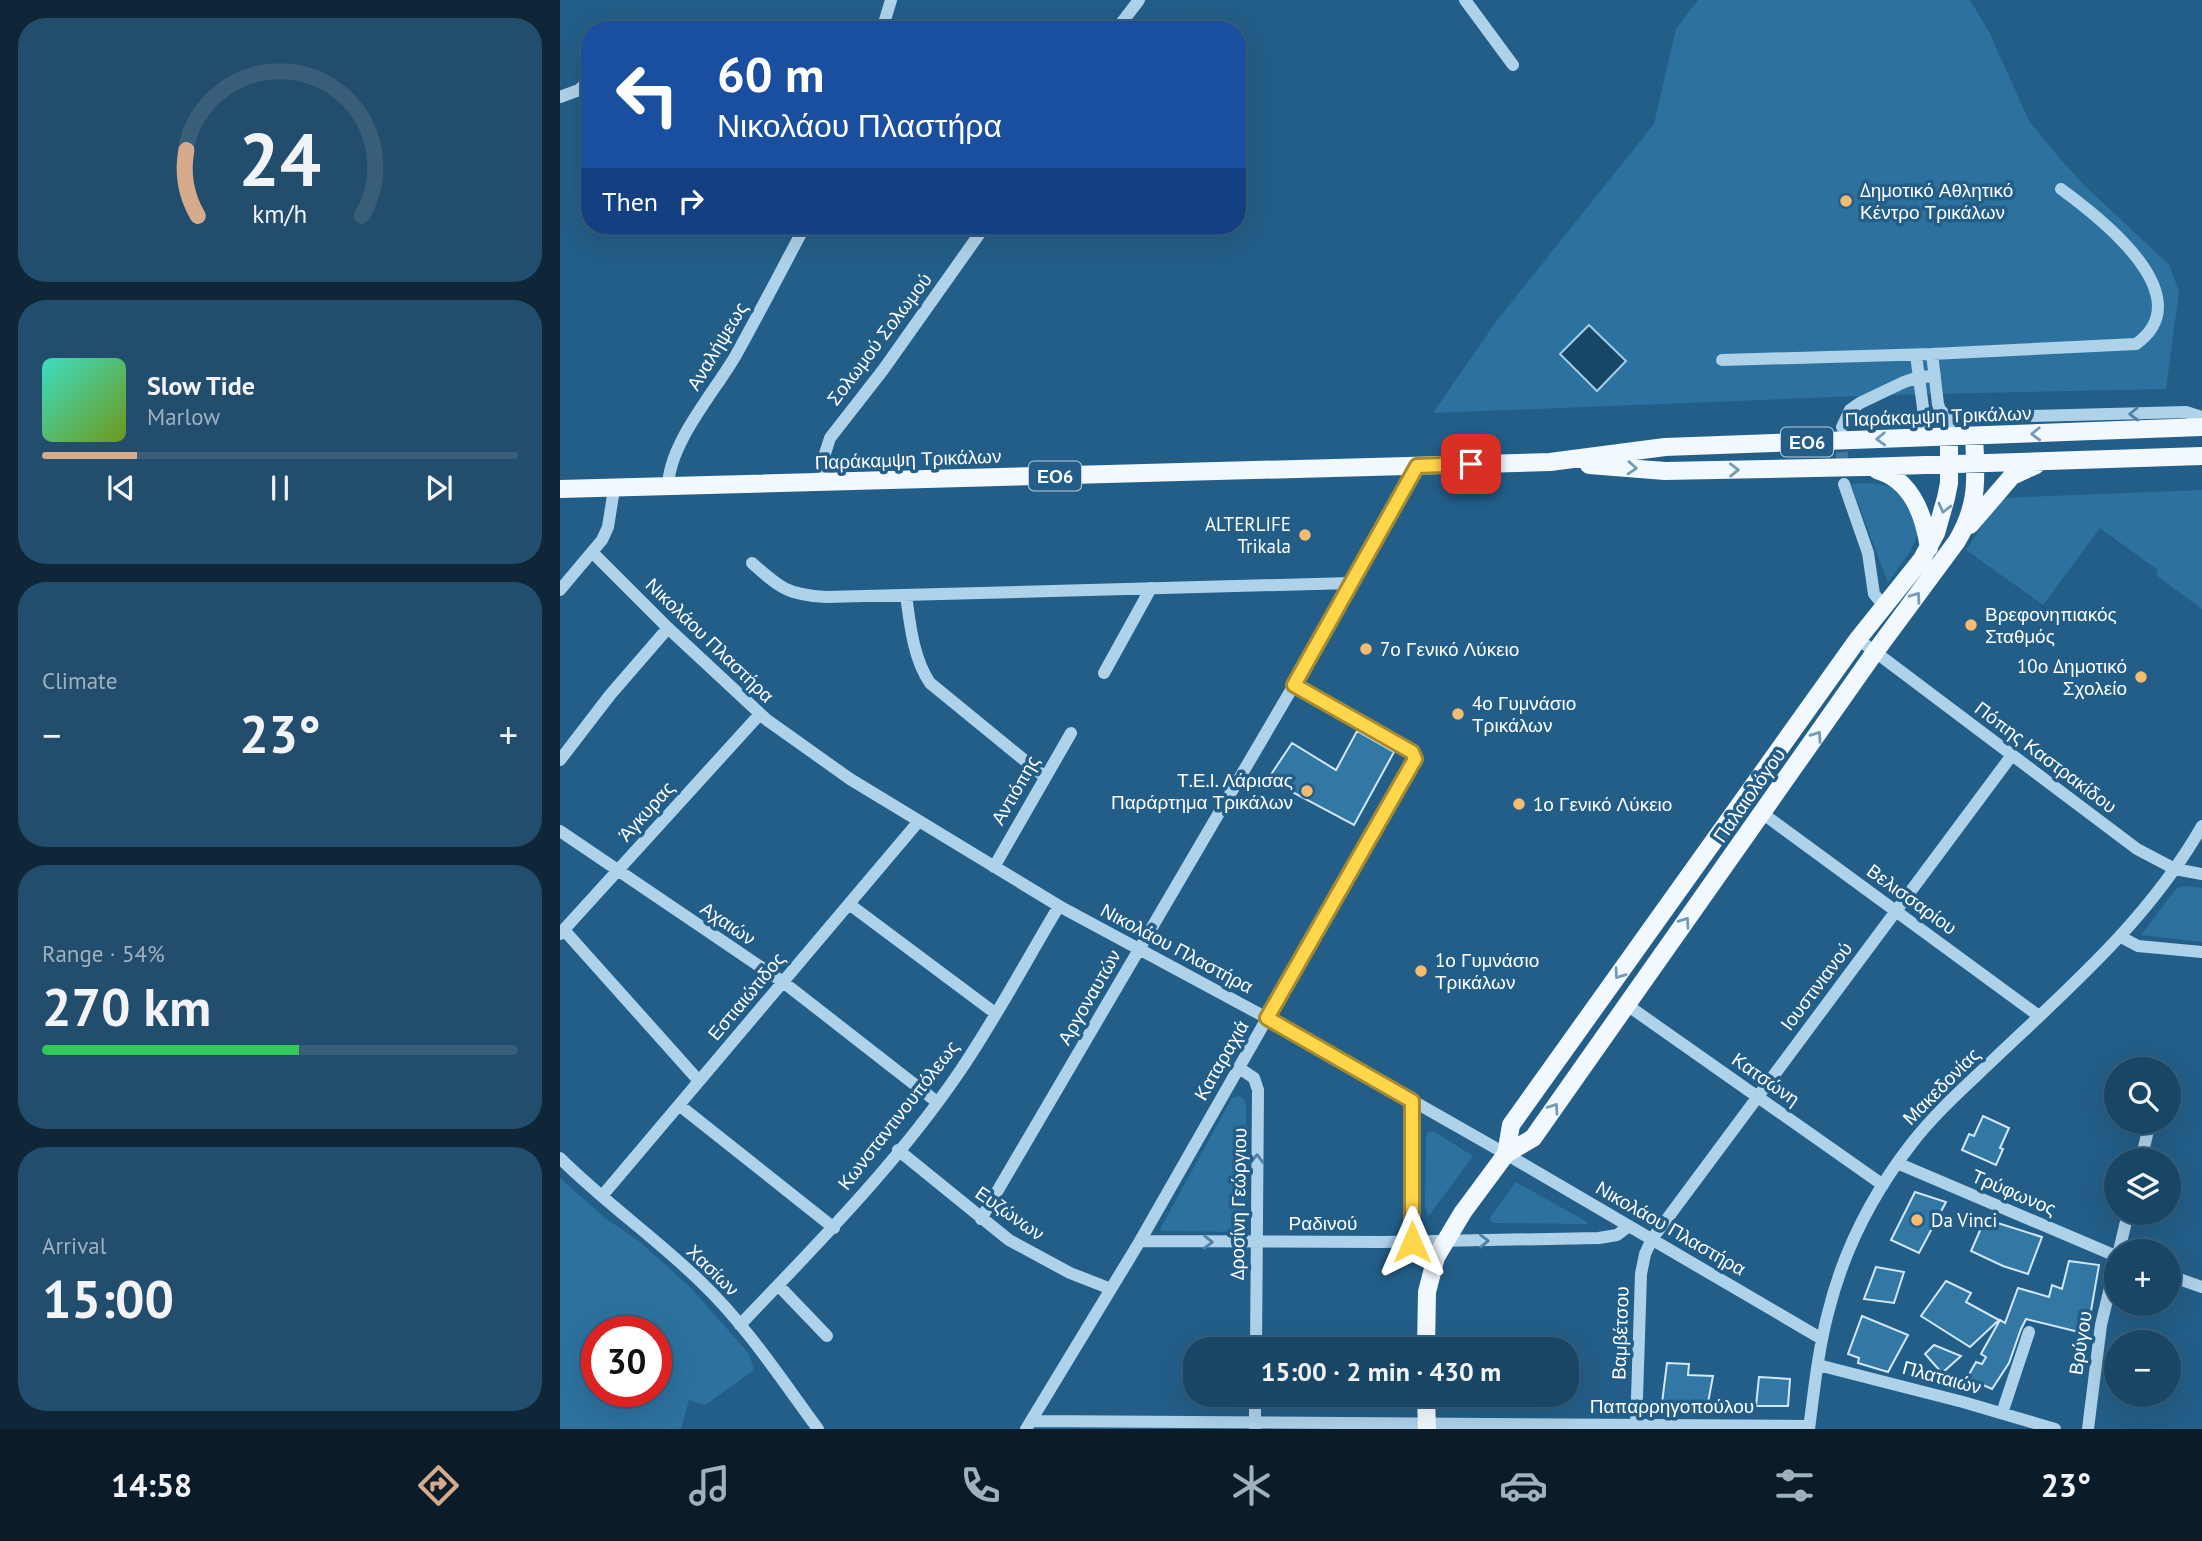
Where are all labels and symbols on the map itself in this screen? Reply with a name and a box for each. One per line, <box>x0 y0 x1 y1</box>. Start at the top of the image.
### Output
place label: Δημοτικό Αθλητικό Κέντρο Τρικάλων <box>1860 178 2013 224</box>
marker: Δημοτικό Αθλητικό Κέντρο Τρικάλων <box>1838 193 1854 209</box>
street label: Σολωμού Σολωμού <box>821 268 937 410</box>
street label: Αναλήψεως <box>681 297 753 395</box>
street label: Παράκαμψη Τρικάλων <box>1844 401 2032 431</box>
one-way arrow <box>2129 406 2139 422</box>
one-way arrow <box>2030 426 2041 441</box>
road number: ΕΟ6 <box>1781 428 1833 457</box>
one-way arrow <box>1875 432 1886 447</box>
pin <box>1441 434 1501 494</box>
street label: Παράκαμψη Τρικάλων <box>814 444 1002 474</box>
one-way arrow <box>1627 460 1638 475</box>
road number: ΕΟ6 <box>1029 462 1081 490</box>
one-way arrow <box>1729 462 1739 478</box>
one-way arrow <box>1938 501 1952 513</box>
place label: ALTERLIFE Trikala <box>1205 512 1291 558</box>
marker: ALTERLIFE Trikala <box>1297 527 1313 543</box>
street label: Νικολάου Πλαστήρα <box>641 573 779 707</box>
one-way arrow <box>1907 593 1920 605</box>
place label: Βρεφονηπιακός Σταθμός <box>1985 602 2117 648</box>
marker: Βρεφονηπιακός Σταθμός <box>1963 617 1979 633</box>
place label: 7ο Γενικό Λύκειο <box>1380 637 1519 661</box>
marker: 7ο Γενικό Λύκειο <box>1358 641 1374 657</box>
place label: 10ο Δημοτικό Σχολείο <box>2017 654 2127 700</box>
marker: 10ο Δημοτικό Σχολείο <box>2133 669 2149 685</box>
place label: 4ο Γυμνάσιο Τρικάλων <box>1472 691 1576 737</box>
street label: Πόπης Καστρακίδου <box>1970 696 2122 818</box>
marker: 4ο Γυμνάσιο Τρικάλων <box>1450 706 1466 722</box>
one-way arrow <box>1808 731 1821 744</box>
street label: Παλαιολόγου <box>1708 743 1790 847</box>
street label: Αντιόπης <box>985 751 1045 829</box>
place label: Τ.Ε.Ι. Λάρισας Παράρτημα Τρικάλων <box>1111 768 1293 814</box>
street label: Άγκυρας <box>613 776 679 846</box>
marker: Τ.Ε.Ι. Λάρισας Παράρτημα Τρικάλων <box>1299 783 1315 799</box>
place label: 1ο Γενικό Λύκειο <box>1533 792 1672 816</box>
marker: 1ο Γενικό Λύκειο <box>1511 796 1527 812</box>
street label: Βελισσαρίου <box>1862 858 1962 940</box>
street label: Αχαιών <box>696 896 760 950</box>
street label: Νικολάου Πλαστήρα <box>1097 898 1257 998</box>
one-way arrow <box>1677 917 1690 930</box>
street label: Ιουστινιανού <box>1775 937 1857 1035</box>
street label: Αργοναυτών <box>1052 945 1126 1049</box>
street label: Εστιαιώτιδος <box>702 947 790 1045</box>
place label: 1ο Γυμνάσιο Τρικάλων <box>1435 948 1539 994</box>
marker: 1ο Γυμνάσιο Τρικάλων <box>1413 963 1429 979</box>
one-way arrow <box>1615 966 1627 979</box>
street label: Καταραχιά <box>1188 1016 1254 1104</box>
street label: Κωνσταντινουπόλεως <box>832 1035 964 1195</box>
street label: Μακεδονίας <box>1897 1042 1985 1130</box>
street label: Κατσώνη <box>1727 1047 1805 1111</box>
one-way arrow <box>1546 1103 1558 1116</box>
street label: Δροσίνη Γεώργιου <box>1225 1128 1251 1280</box>
one-way arrow <box>1250 1153 1265 1164</box>
street label: Τρύφωνος <box>1968 1164 2060 1220</box>
street label: Νικολάου Πλαστήρα <box>1592 1175 1750 1281</box>
street label: Ευζώνων <box>971 1181 1049 1245</box>
position arrow <box>1375 1205 1449 1279</box>
place label: Da Vinci <box>1931 1208 1997 1232</box>
street label: Ραδινού <box>1289 1211 1357 1235</box>
marker: Da Vinci <box>1909 1212 1925 1228</box>
one-way arrow <box>1480 1233 1490 1249</box>
one-way arrow <box>1203 1234 1214 1250</box>
street label: Χασίων <box>682 1239 744 1301</box>
street label: Βαμβέτσου <box>1606 1286 1634 1380</box>
street label: Βρύγου <box>2063 1309 2097 1377</box>
speed limit sign: 30 <box>581 1316 672 1407</box>
street label: Πλαταιών <box>1900 1355 1984 1399</box>
street label: Παπαρρηγοπούλου <box>1590 1394 1754 1418</box>

